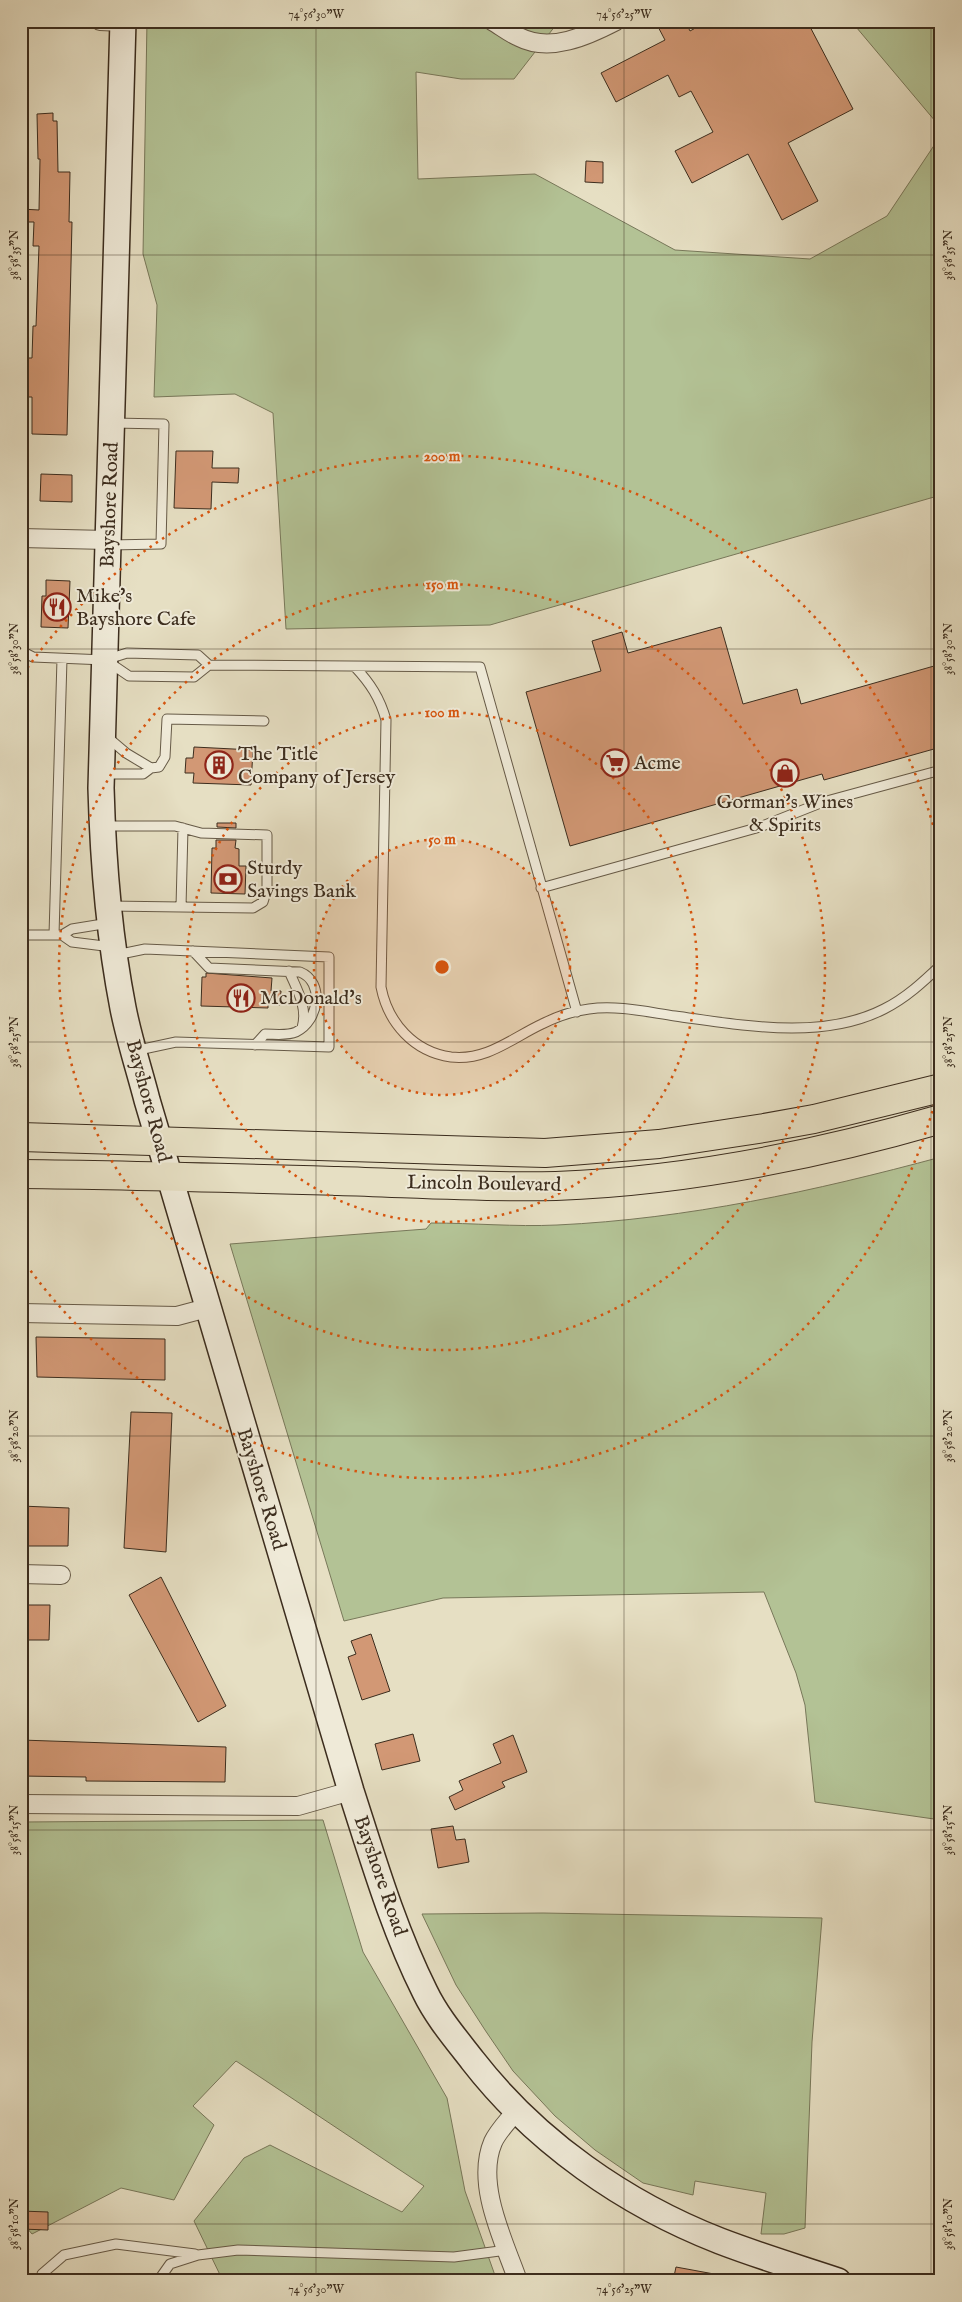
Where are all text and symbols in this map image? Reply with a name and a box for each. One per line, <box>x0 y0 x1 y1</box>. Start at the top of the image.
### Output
text: 74°56'30"W <box>288 7 344 22</box>
text: 74°56'25"W <box>596 7 652 22</box>
text: 38°58'35"N <box>7 229 22 280</box>
text: 38°58'35"N <box>941 229 956 280</box>
street label: Bayshore Road <box>95 441 125 568</box>
text: 200 m <box>424 447 461 466</box>
text: 150 m <box>425 575 459 594</box>
place label: Mike's Bayshore Cafe <box>76 584 196 632</box>
restaurant icon: Mike's Bayshore Cafe <box>42 592 72 622</box>
text: 38°58'30"N <box>7 622 22 675</box>
text: 38°58'30"N <box>941 622 956 675</box>
text: 100 m <box>424 703 460 722</box>
place label: The Title Company of Jersey <box>238 742 395 790</box>
supermarket icon: Acme <box>600 748 630 778</box>
building icon: The Title Company of Jersey <box>204 750 234 780</box>
place label: Acme <box>633 751 681 776</box>
shop icon: Gorman's Wines & Spirits <box>770 758 800 788</box>
place label: Gorman's Wines & Spirits <box>717 790 853 838</box>
text: 50 m <box>428 830 456 849</box>
place label: Sturdy Savings Bank <box>247 856 356 904</box>
bank icon: Sturdy Savings Bank <box>213 864 243 894</box>
centre of rings <box>433 958 451 976</box>
restaurant icon: McDonald's <box>226 983 256 1013</box>
place label: McDonald's <box>260 986 362 1011</box>
text: 38°58'25"N <box>7 1016 22 1068</box>
text: 38°58'25"N <box>941 1016 956 1068</box>
street label: Bayshore Road <box>120 1037 176 1165</box>
street label: Lincoln Boulevard <box>407 1170 562 1198</box>
text: 38°58'20"N <box>7 1409 22 1463</box>
text: 38°58'20"N <box>941 1409 956 1463</box>
street label: Bayshore Road <box>231 1425 291 1553</box>
text: 38°58'15"N <box>7 1804 22 1855</box>
text: 38°58'15"N <box>941 1804 956 1855</box>
street label: Bayshore Road <box>348 1812 412 1940</box>
text: 38°58'10"N <box>7 2197 22 2250</box>
text: 38°58'10"N <box>941 2197 956 2250</box>
text: 74°56'30"W <box>288 2282 344 2297</box>
text: 74°56'25"W <box>596 2282 652 2297</box>

